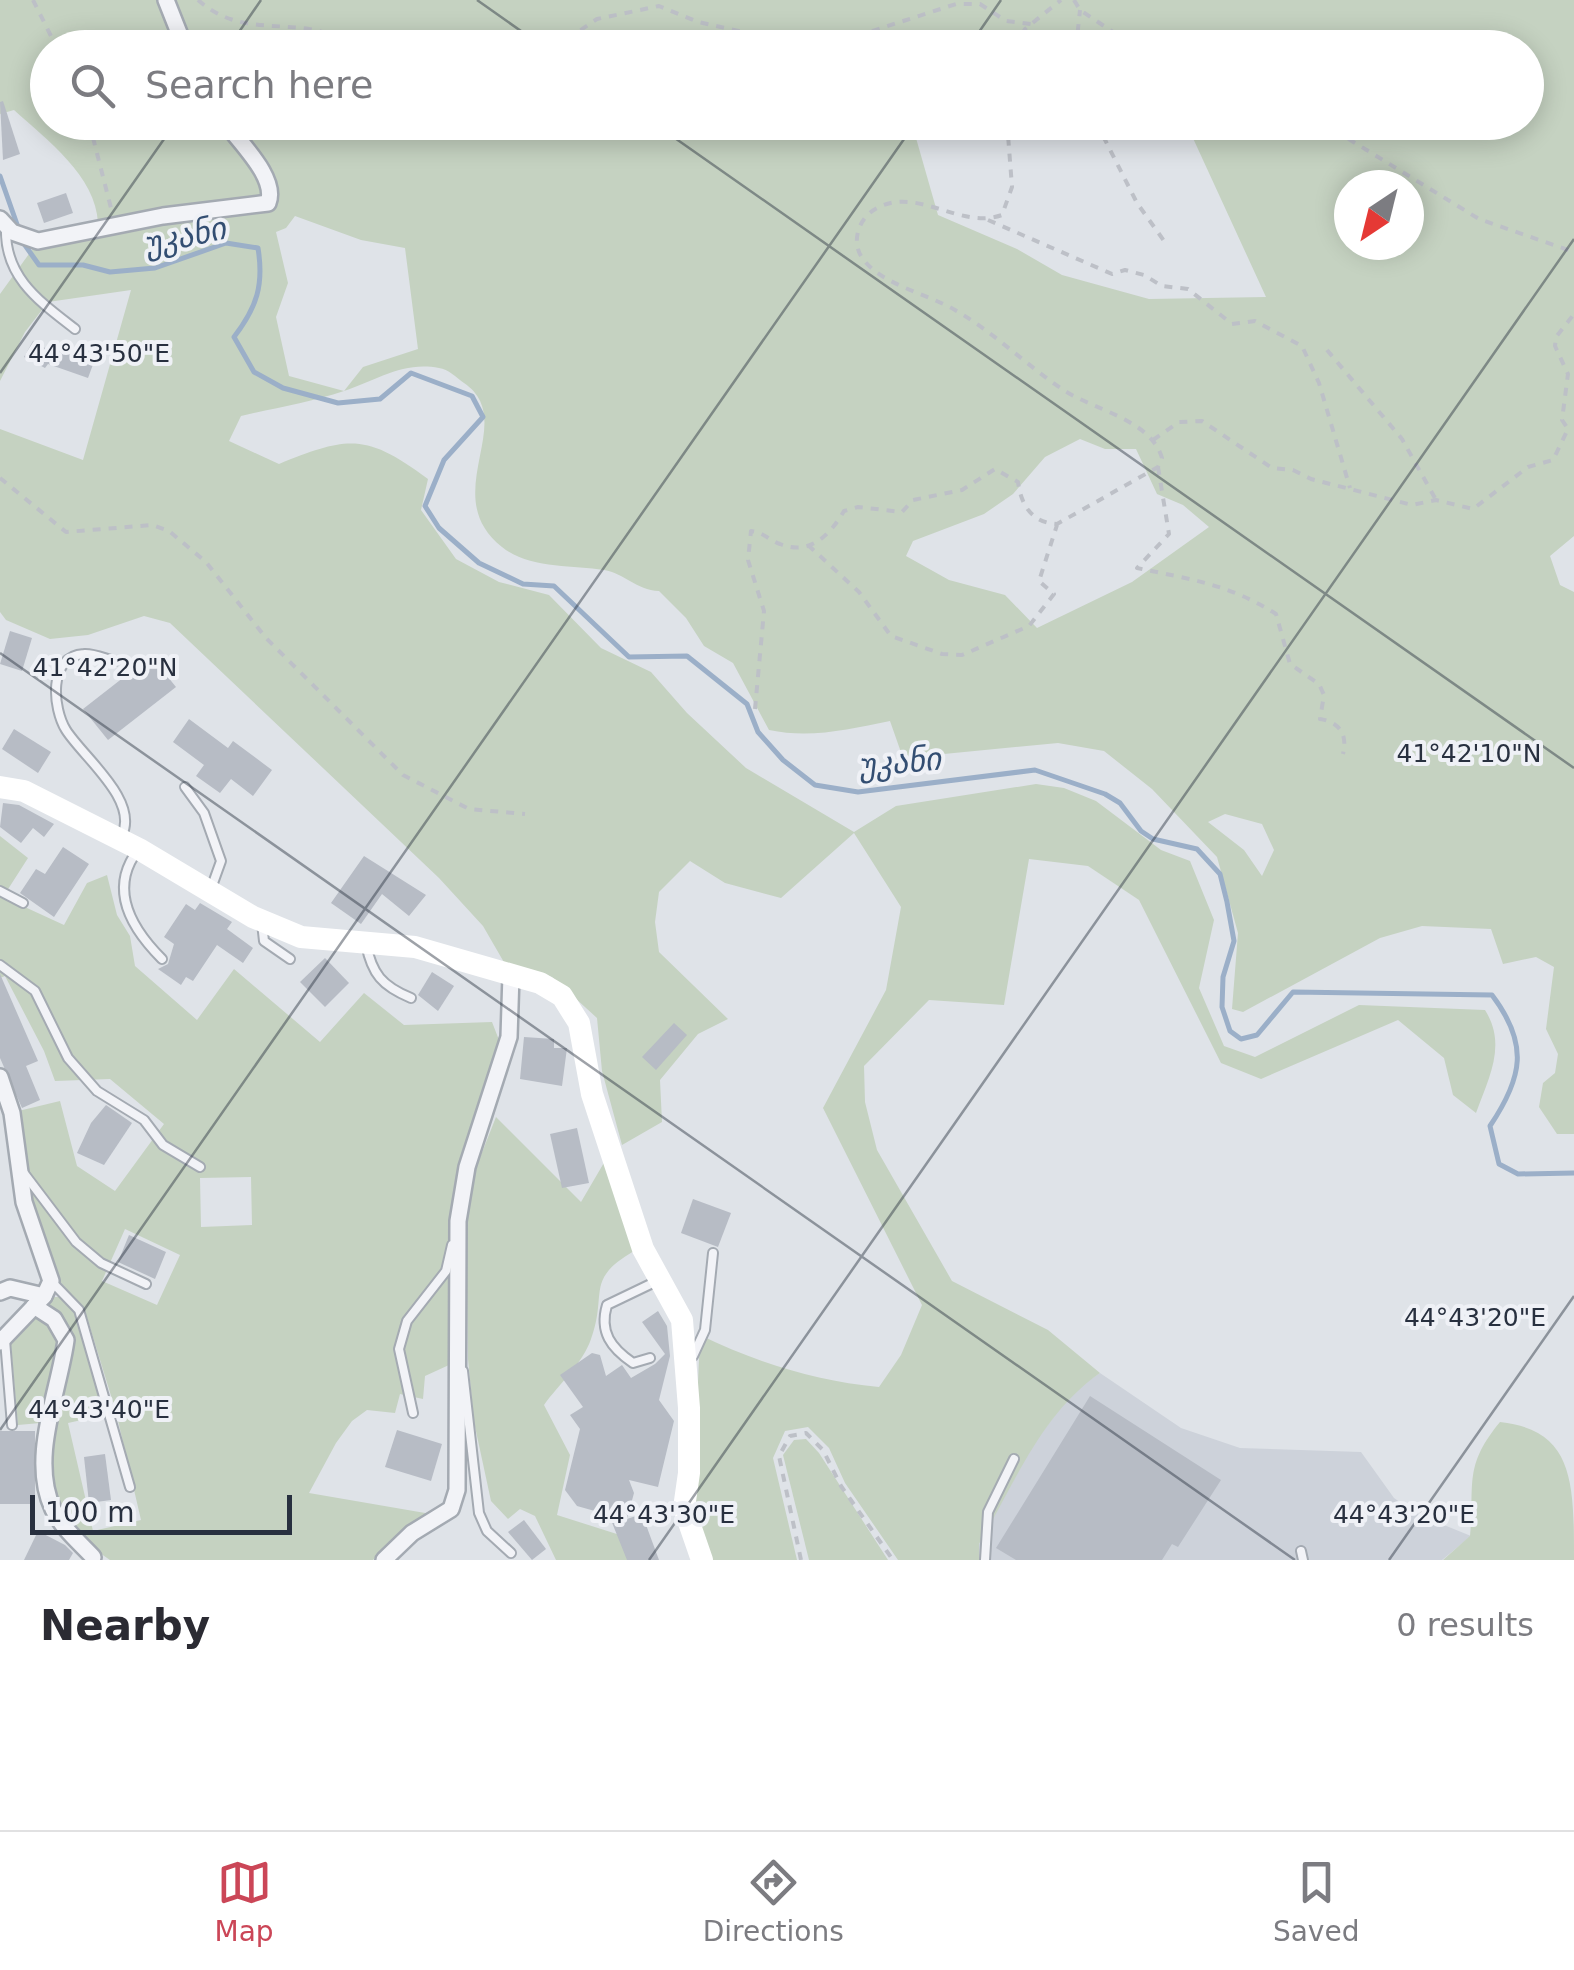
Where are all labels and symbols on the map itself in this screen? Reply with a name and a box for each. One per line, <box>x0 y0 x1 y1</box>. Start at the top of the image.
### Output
north arrow <box>1334 170 1424 260</box>
water label: უკანი <box>140 208 232 263</box>
text: 44°43'50"E <box>28 339 170 368</box>
text: 41°42'20"N <box>32 653 178 682</box>
water label: უკანი <box>856 739 945 785</box>
text: 41°42'10"N <box>1396 739 1542 768</box>
text: 44°43'20"E <box>1404 1303 1546 1332</box>
text: 44°43'40"E <box>28 1395 170 1424</box>
scale bar <box>30 1490 292 1534</box>
text: 44°43'30"E <box>593 1500 735 1529</box>
text: 44°43'20"E <box>1333 1500 1475 1529</box>

